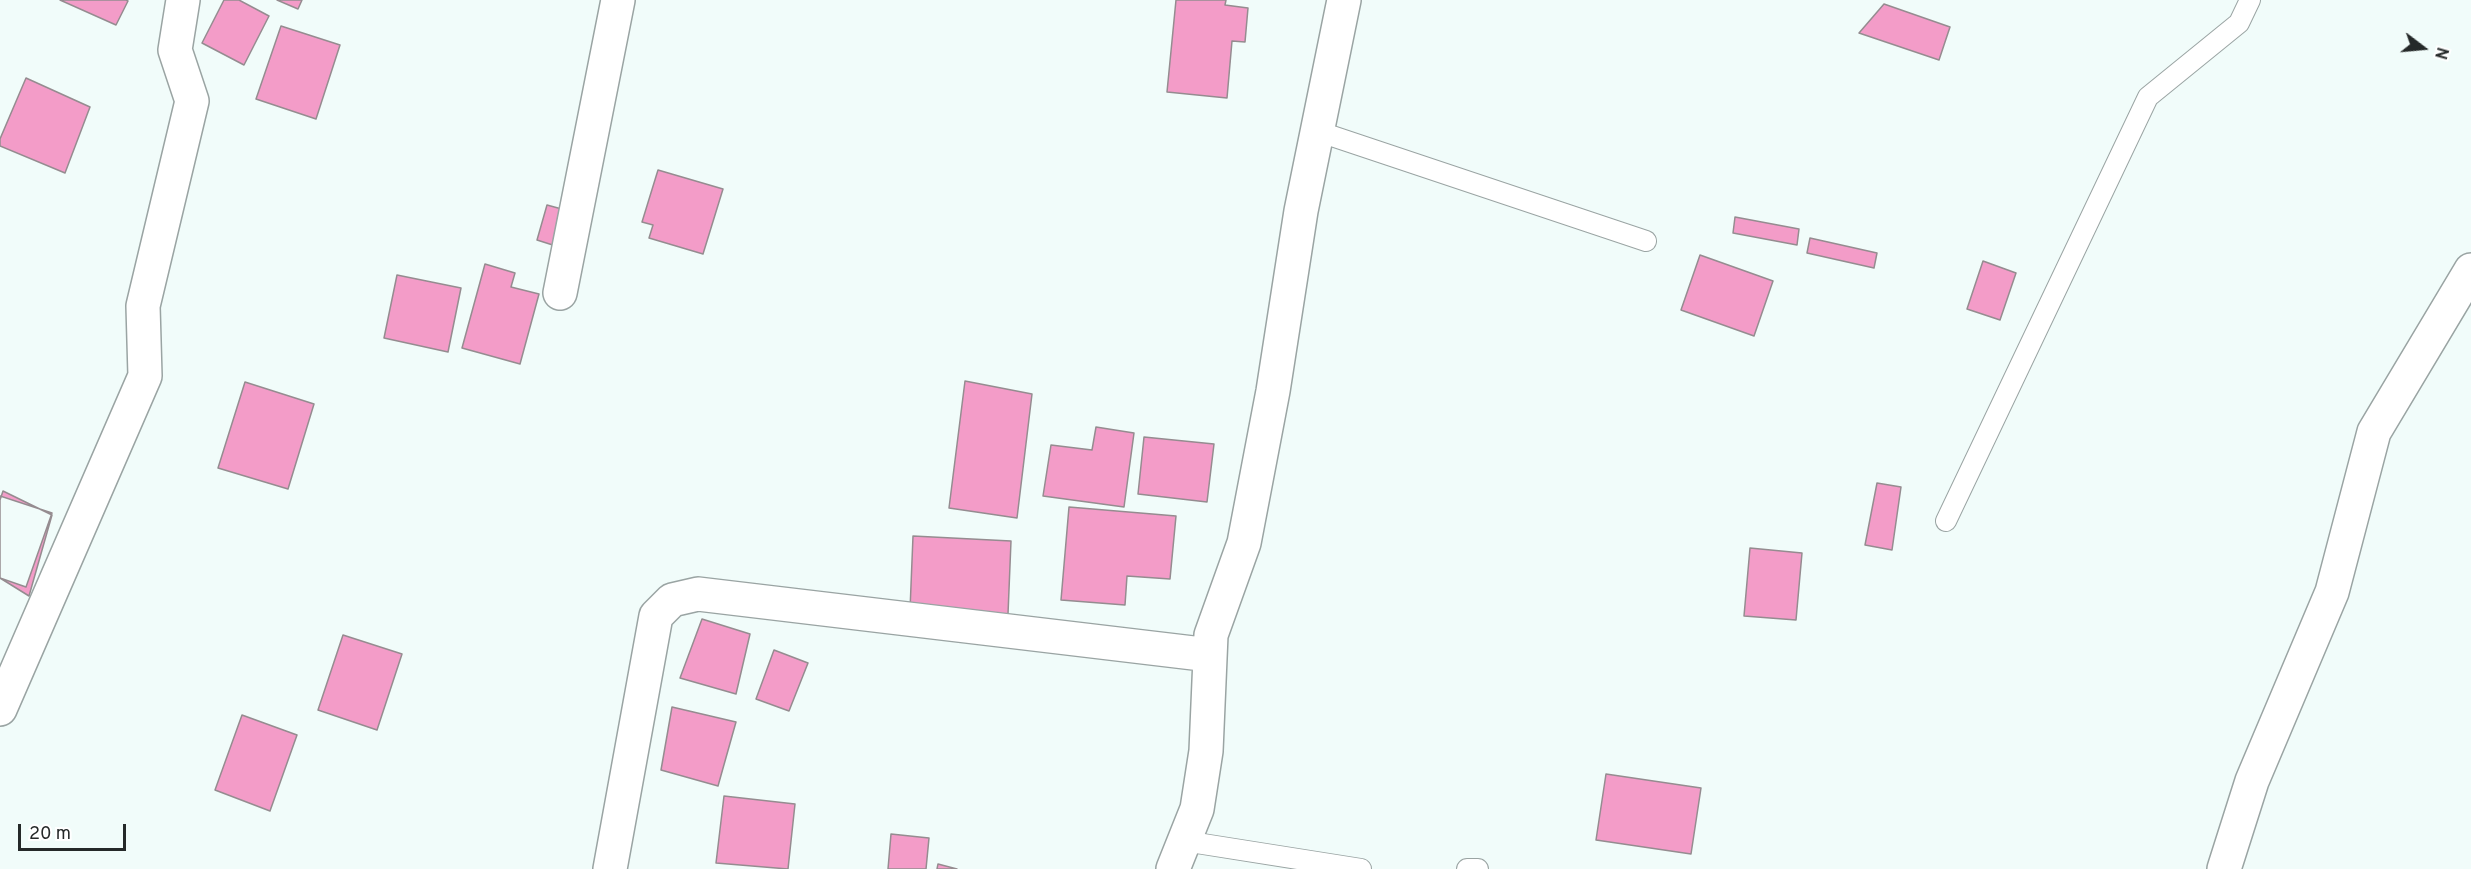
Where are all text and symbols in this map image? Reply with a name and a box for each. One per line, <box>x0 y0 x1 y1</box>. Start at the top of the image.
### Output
north arrow <box>2393 18 2453 78</box>
text: N <box>2429 45 2452 61</box>
scale bar <box>21 812 129 850</box>
text: 20 m <box>29 823 71 846</box>

